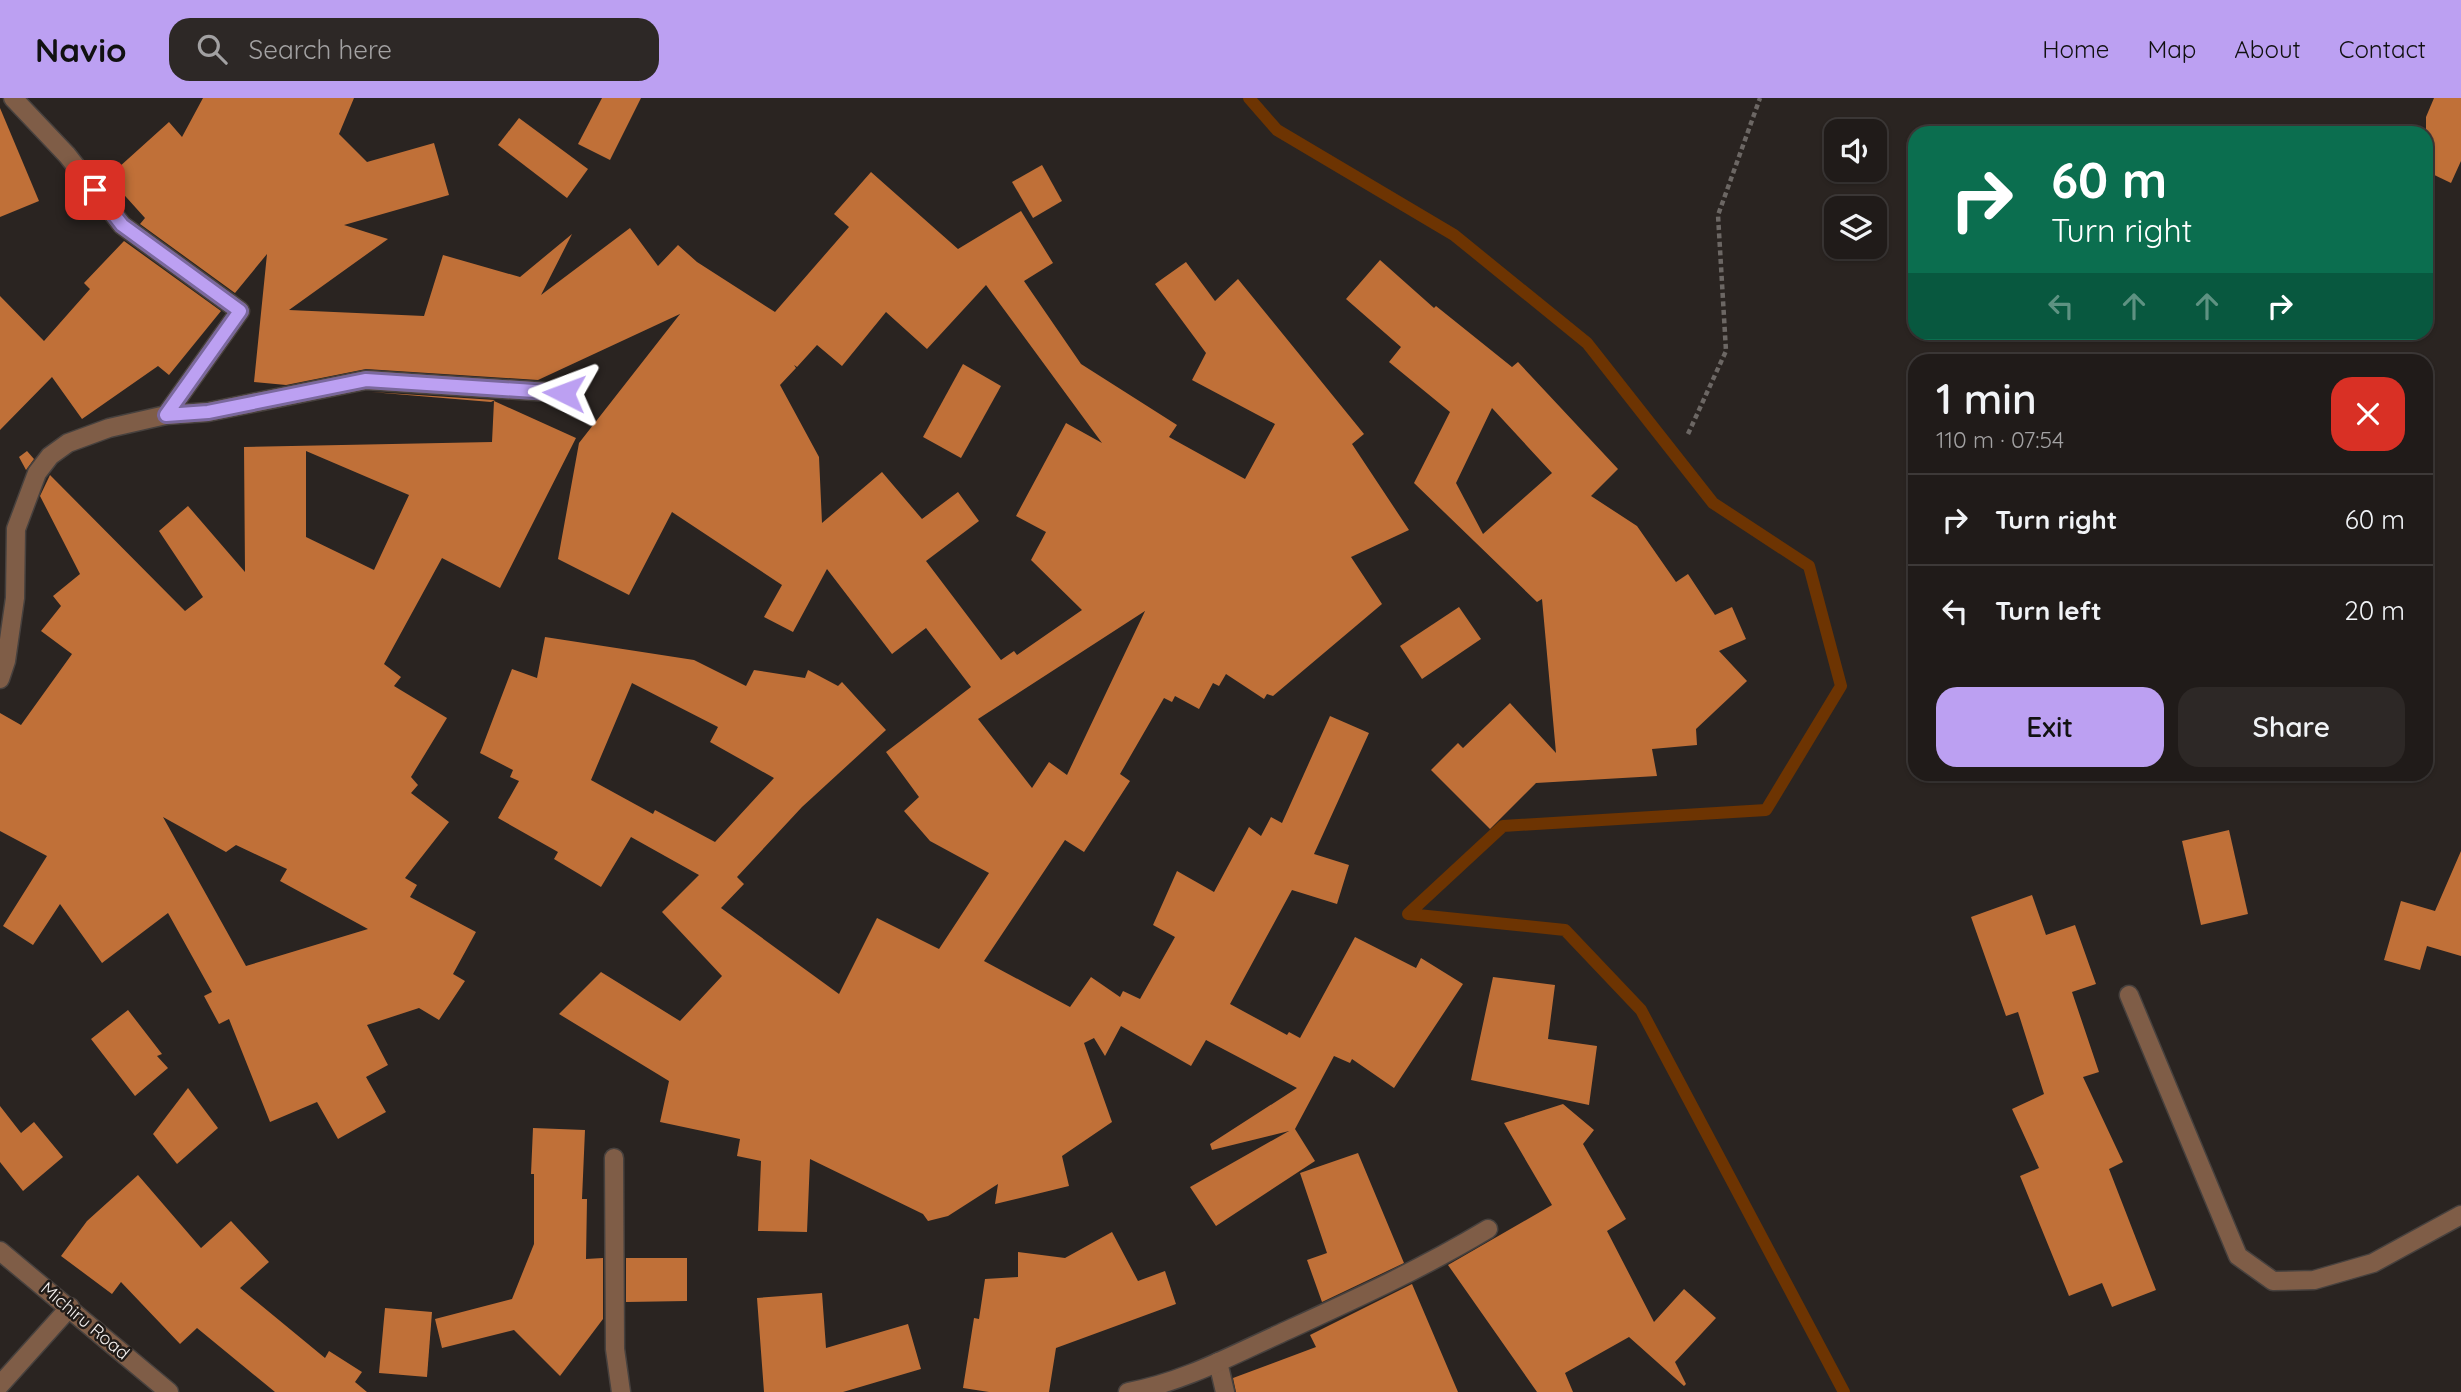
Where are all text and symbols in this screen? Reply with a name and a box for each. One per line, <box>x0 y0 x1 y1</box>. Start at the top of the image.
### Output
search box <box>169 18 659 81</box>
text: Navio <box>35 29 127 70</box>
icon: search <box>193 30 231 68</box>
text: Search here <box>249 33 392 66</box>
text: Home <box>2042 34 2109 64</box>
text: Map <box>2147 34 2196 64</box>
text: About <box>2234 34 2301 64</box>
text: Contact <box>2339 34 2426 64</box>
map controls <box>1824 119 1887 259</box>
button: sound <box>1824 119 1887 182</box>
text: 60 m <box>2051 149 2167 210</box>
icon: right <box>1936 154 2027 245</box>
pin <box>65 160 125 220</box>
icon: arrive <box>76 171 114 209</box>
button: layers <box>1824 196 1887 259</box>
text: Turn right <box>2051 210 2192 250</box>
icon: left <box>2042 287 2080 325</box>
icon: ahead <box>2115 287 2153 325</box>
icon: ahead <box>2188 287 2226 325</box>
icon: right <box>2261 287 2299 325</box>
position arrow <box>527 356 601 430</box>
text: 1 min <box>1936 372 2037 425</box>
button: close <box>2331 377 2405 451</box>
text: 110 m · 07:54 <box>1936 425 2064 454</box>
icon: right <box>1936 501 1974 539</box>
text: Turn right <box>1995 503 2117 536</box>
text: 60 m <box>2345 503 2405 536</box>
icon: left <box>1936 592 1974 630</box>
text: Turn left <box>1995 594 2102 627</box>
text: 20 m <box>2344 594 2405 627</box>
button: Exit <box>1936 687 2164 767</box>
button: Share <box>2178 687 2405 767</box>
street label: Michiru Road <box>36 1277 134 1364</box>

